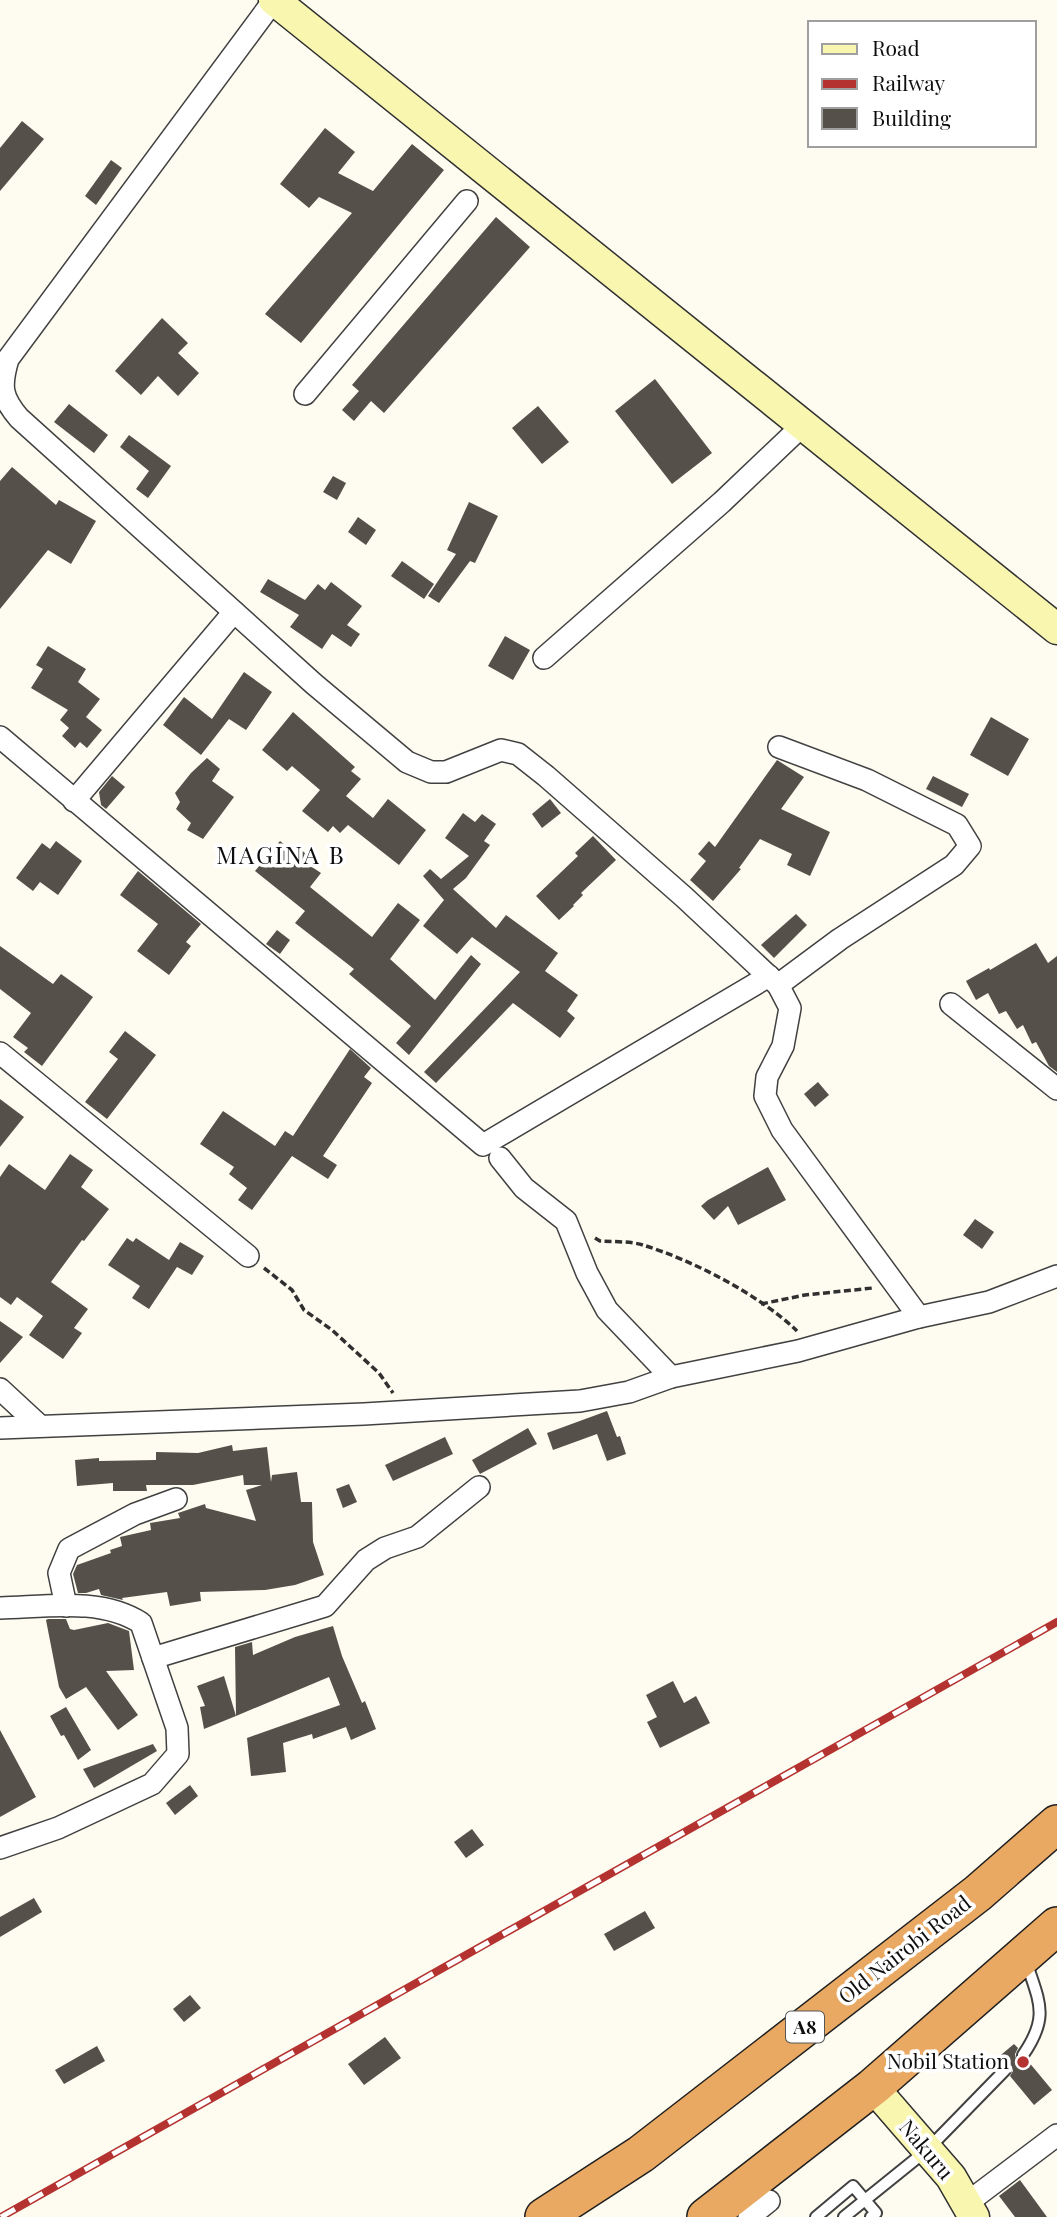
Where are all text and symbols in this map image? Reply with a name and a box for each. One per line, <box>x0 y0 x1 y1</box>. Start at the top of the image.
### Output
legend <box>808 21 1036 147</box>
text: Road <box>872 33 920 61</box>
text: Railway <box>872 68 946 96</box>
text: Building <box>872 103 951 131</box>
district label: MAGINA B <box>216 838 346 870</box>
street label: Old Nairobi Road <box>832 1888 976 2009</box>
road number: A8 <box>786 2011 824 2042</box>
place label: Nobil Station <box>887 2046 1009 2074</box>
marker: Nobil Station <box>1015 2054 1031 2070</box>
street label: Nakuru <box>894 2113 961 2185</box>

